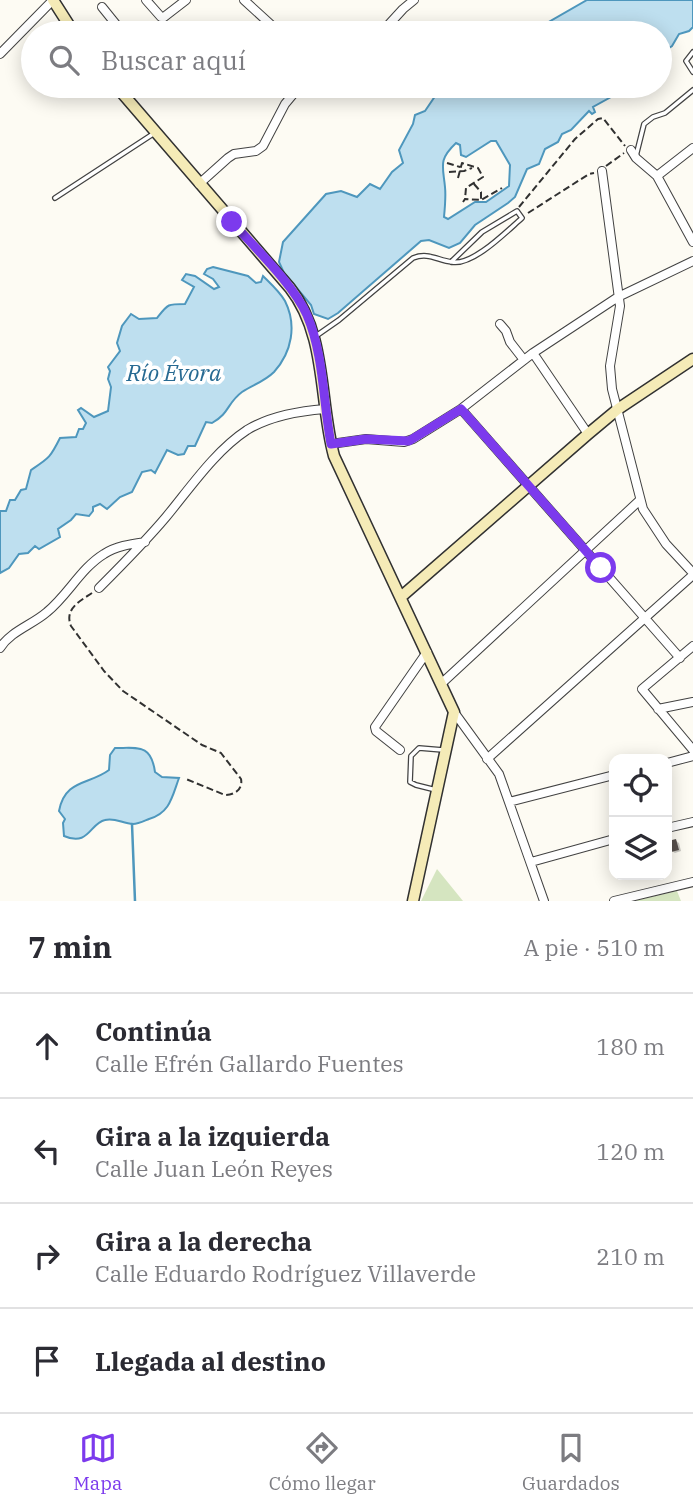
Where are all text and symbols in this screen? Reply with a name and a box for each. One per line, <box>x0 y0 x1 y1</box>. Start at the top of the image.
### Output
search box <box>21 21 672 98</box>
icon: search <box>45 41 83 79</box>
text: Buscar aquí <box>101 43 246 77</box>
route end <box>216 206 247 237</box>
water label: Río Évora <box>126 357 222 387</box>
route start <box>585 552 616 583</box>
map controls <box>609 754 672 880</box>
button: locate <box>609 754 672 817</box>
button: layers <box>609 817 672 880</box>
text: 7 min <box>28 927 112 966</box>
text: A pie · 510 m <box>523 932 665 962</box>
text: Continúa <box>95 1014 212 1048</box>
icon: ahead <box>28 1027 66 1065</box>
text: 180 m <box>596 1031 665 1061</box>
text: Calle Efrén Gallardo Fuentes <box>95 1048 404 1078</box>
text: Gira a la izquierda <box>95 1119 330 1153</box>
icon: left <box>28 1132 66 1170</box>
text: 120 m <box>596 1136 665 1166</box>
text: Calle Juan León Reyes <box>95 1153 333 1183</box>
text: Gira a la derecha <box>95 1224 312 1258</box>
icon: right <box>28 1237 66 1275</box>
text: 210 m <box>596 1241 665 1271</box>
text: Calle Eduardo Rodríguez Villaverde <box>95 1258 476 1288</box>
icon: arrive <box>28 1342 66 1380</box>
text: Llegada al destino <box>95 1344 326 1378</box>
tab: Mapa <box>73 1429 122 1495</box>
tab: Cómo llegar <box>269 1429 376 1495</box>
tab: Guardados <box>522 1429 620 1495</box>

